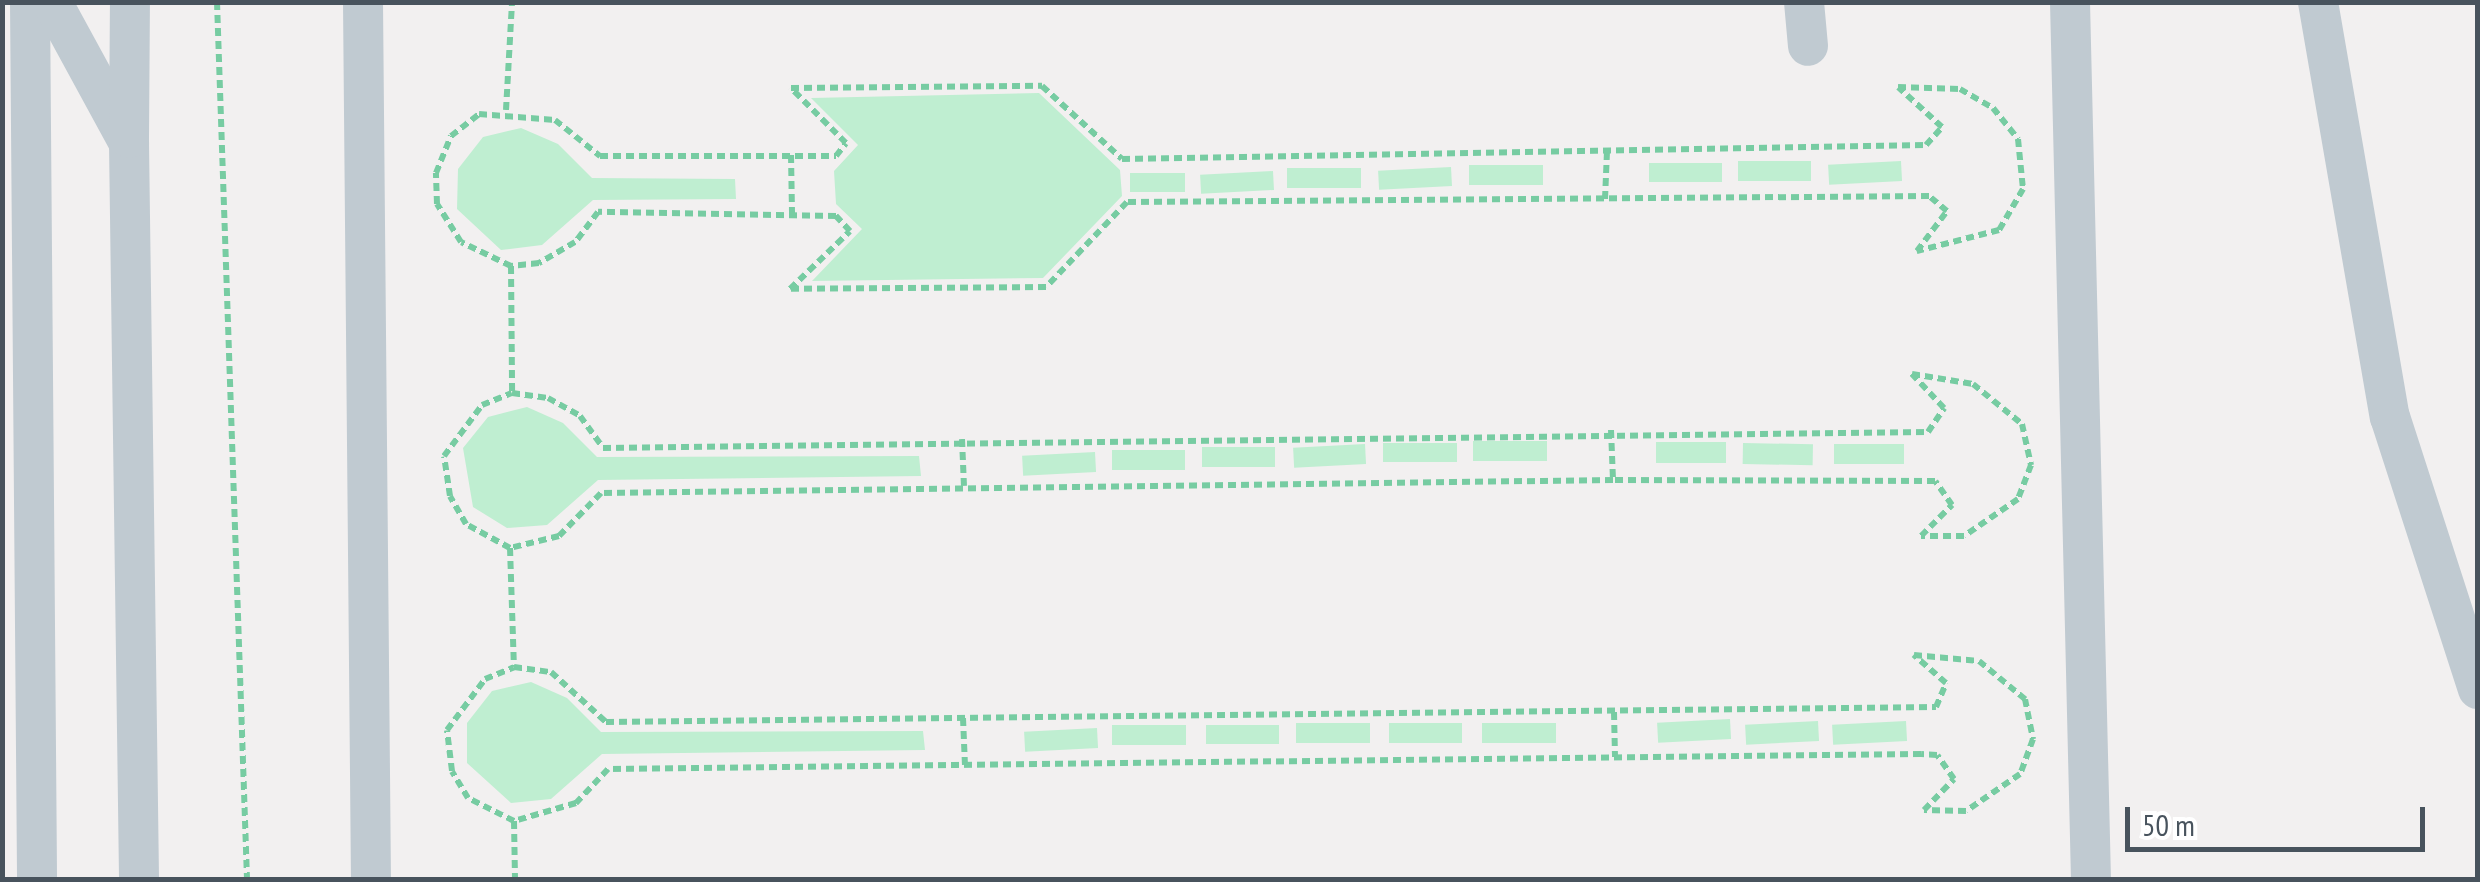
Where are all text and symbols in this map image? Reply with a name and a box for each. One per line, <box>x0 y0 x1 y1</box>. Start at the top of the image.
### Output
scale bar <box>2130 787 2430 849</box>
text: 50 m <box>2142 805 2195 844</box>

